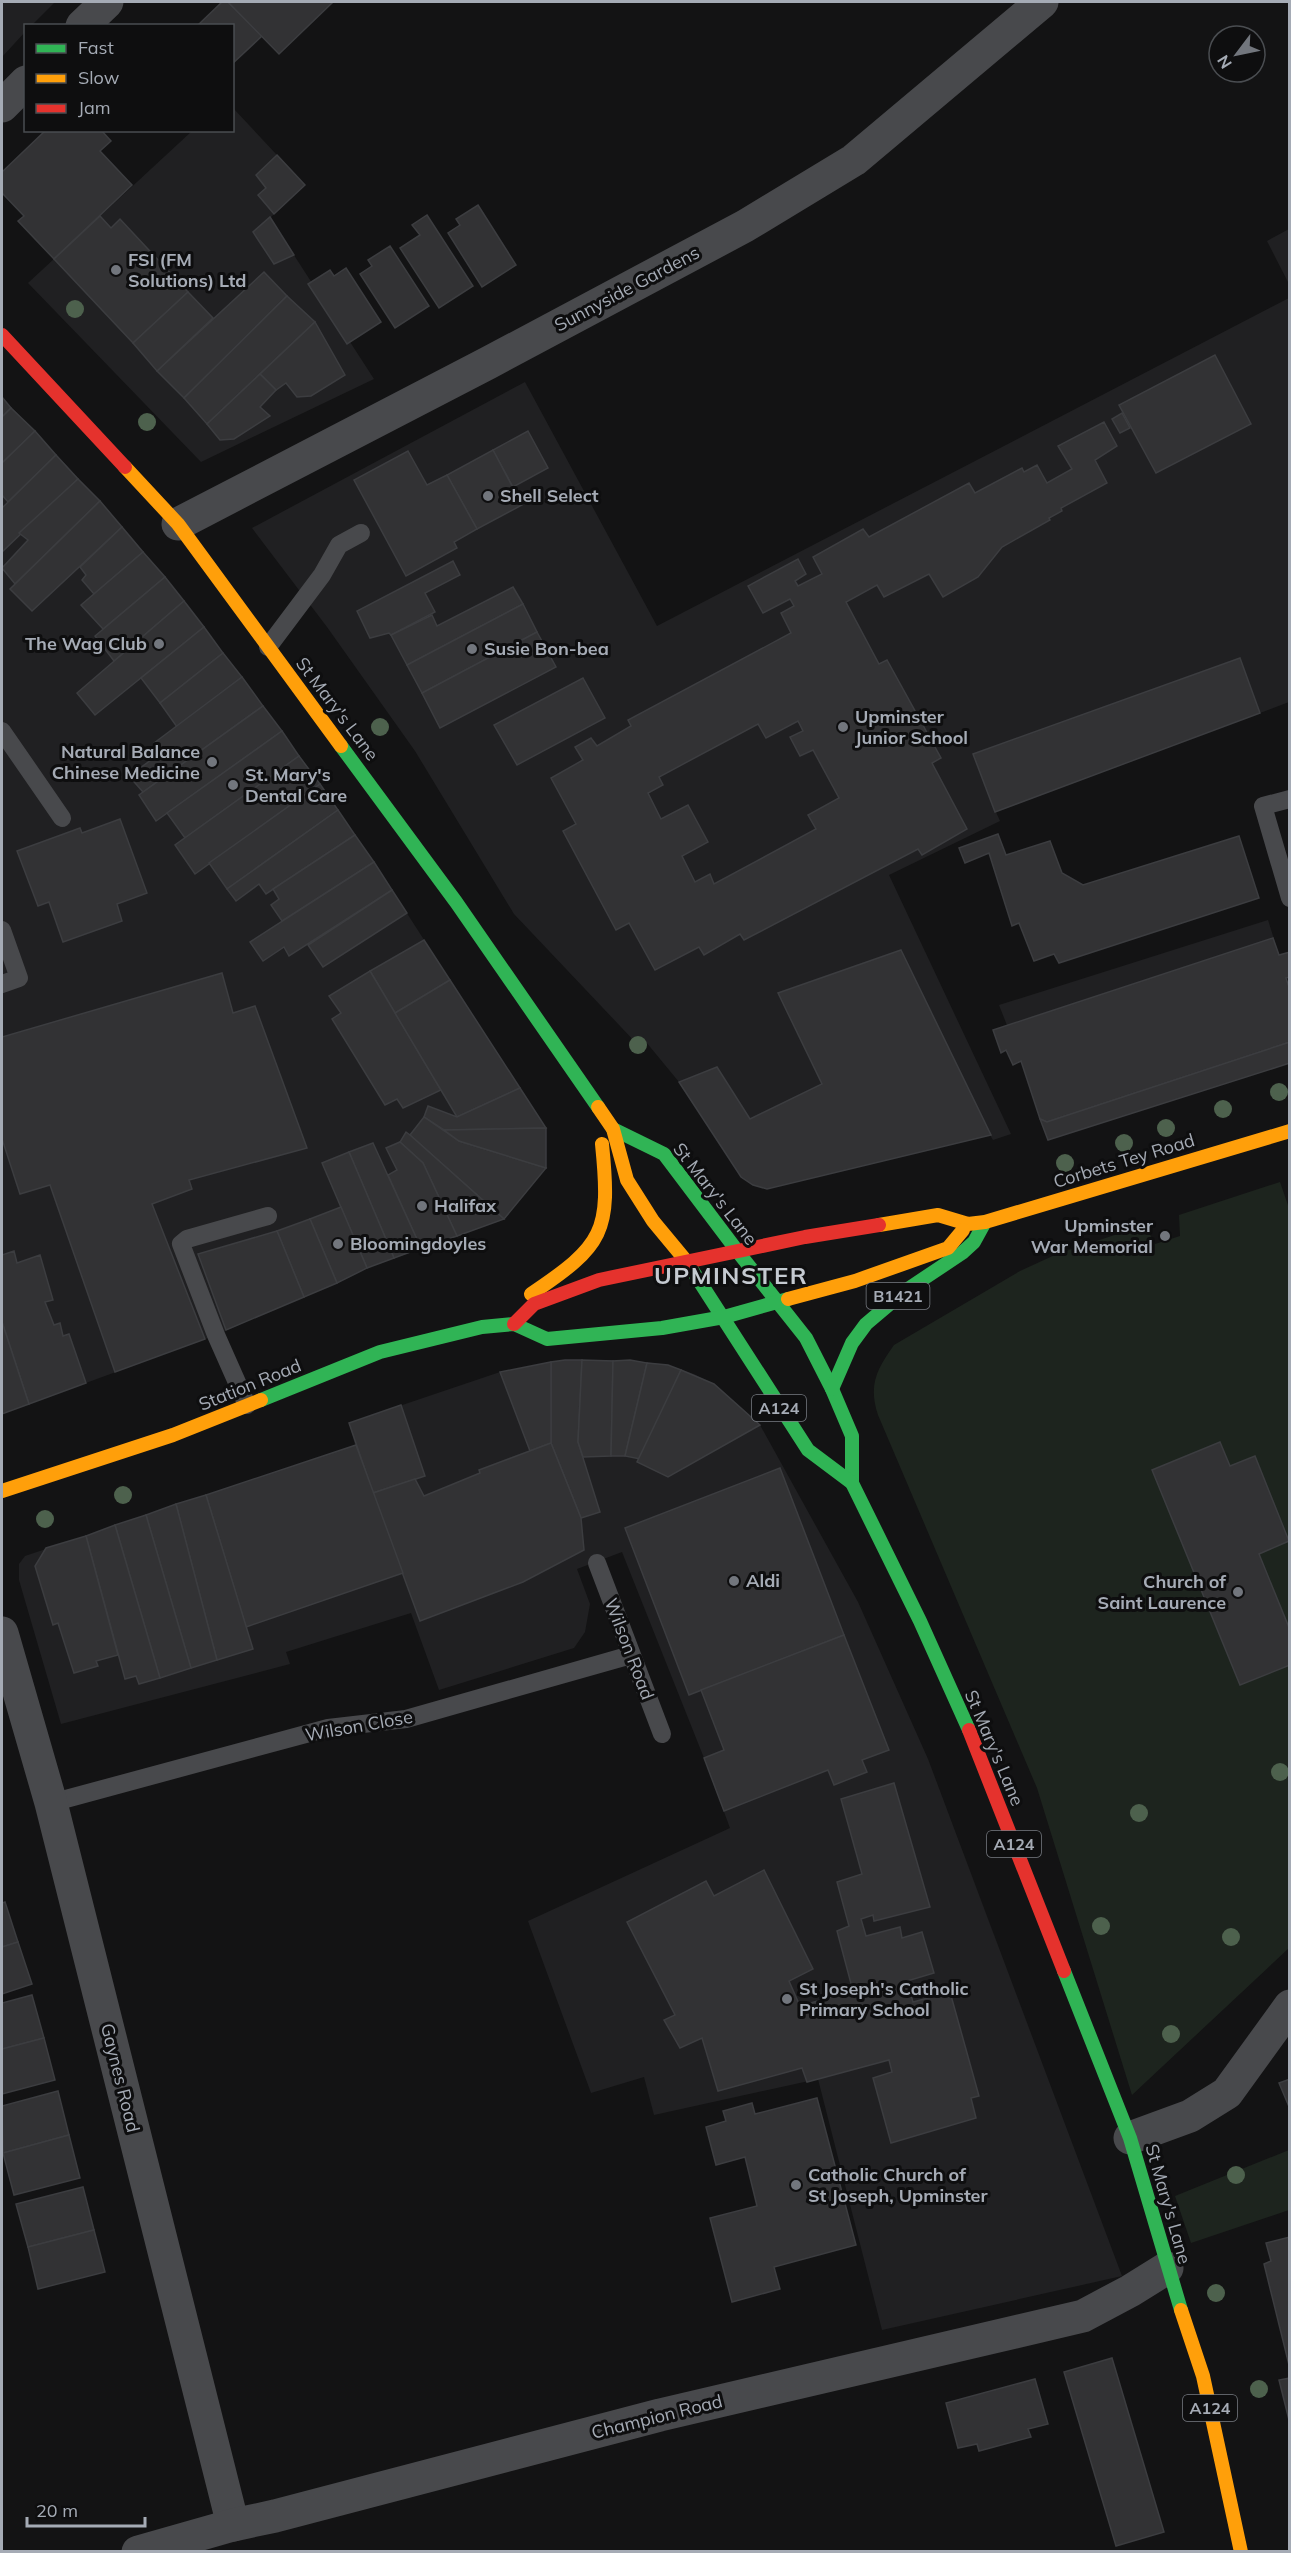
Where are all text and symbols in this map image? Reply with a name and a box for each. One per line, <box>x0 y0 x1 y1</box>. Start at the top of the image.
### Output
legend <box>24 24 234 132</box>
north arrow <box>1207 24 1267 84</box>
text: Fast <box>78 36 114 59</box>
text: N <box>1213 52 1236 72</box>
text: Slow <box>78 66 120 89</box>
text: Jam <box>78 96 111 119</box>
street label: Sunnyside Gardens <box>550 241 703 336</box>
place label: FSI (FM Solutions) Ltd <box>128 248 247 292</box>
marker: FSI (FM Solutions) Ltd <box>109 263 123 277</box>
place label: Shell Select <box>500 484 599 507</box>
marker: Shell Select <box>481 489 495 503</box>
place label: The Wag Club <box>25 632 147 655</box>
marker: The Wag Club <box>152 637 166 651</box>
place label: Susie Bon-bea <box>484 637 609 660</box>
marker: Susie Bon-bea <box>465 642 479 656</box>
street label: St Mary's Lane <box>291 652 384 765</box>
place label: Upminster Junior School <box>855 705 968 749</box>
marker: Upminster Junior School <box>836 720 850 734</box>
place label: Natural Balance Chinese Medicine <box>52 740 200 784</box>
marker: Natural Balance Chinese Medicine <box>205 755 219 769</box>
place label: St. Mary's Dental Care <box>245 763 347 807</box>
marker: St. Mary's Dental Care <box>226 778 240 792</box>
street label: Corbets Tey Road <box>1050 1128 1197 1193</box>
street label: St Mary's Lane <box>668 1138 763 1249</box>
place label: Halifax <box>434 1194 497 1217</box>
marker: Halifax <box>415 1199 429 1213</box>
place label: Upminster War Memorial <box>1031 1214 1154 1258</box>
marker: Upminster War Memorial <box>1158 1229 1172 1243</box>
place label: Bloomingdoyles <box>350 1232 486 1255</box>
marker: Bloomingdoyles <box>331 1237 345 1251</box>
district label: UPMINSTER <box>654 1260 808 1290</box>
road number: B1421 <box>866 1283 930 1309</box>
street label: Station Road <box>195 1354 304 1416</box>
road number: A124 <box>752 1395 806 1421</box>
place label: Aldi <box>746 1569 780 1592</box>
place label: Church of Saint Laurence <box>1098 1570 1226 1614</box>
marker: Aldi <box>727 1574 741 1588</box>
marker: Church of Saint Laurence <box>1231 1585 1245 1599</box>
street label: Wilson Road <box>600 1595 659 1703</box>
street label: St Mary's Lane <box>960 1686 1029 1809</box>
street label: Wilson Close <box>303 1705 414 1746</box>
road number: A124 <box>987 1831 1041 1857</box>
place label: St Joseph's Catholic Primary School <box>799 1977 969 2021</box>
marker: St Joseph's Catholic Primary School <box>780 1992 794 2006</box>
street label: Gaynes Road <box>96 2021 145 2135</box>
street label: St Mary's Lane <box>1140 2141 1197 2266</box>
place label: Catholic Church of St Joseph, Upminster <box>808 2163 988 2207</box>
marker: Catholic Church of St Joseph, Upminster <box>789 2178 803 2192</box>
street label: Champion Road <box>589 2389 725 2444</box>
road number: A124 <box>1183 2395 1237 2421</box>
scale bar <box>27 2490 146 2528</box>
text: 20 m <box>36 2499 78 2522</box>

